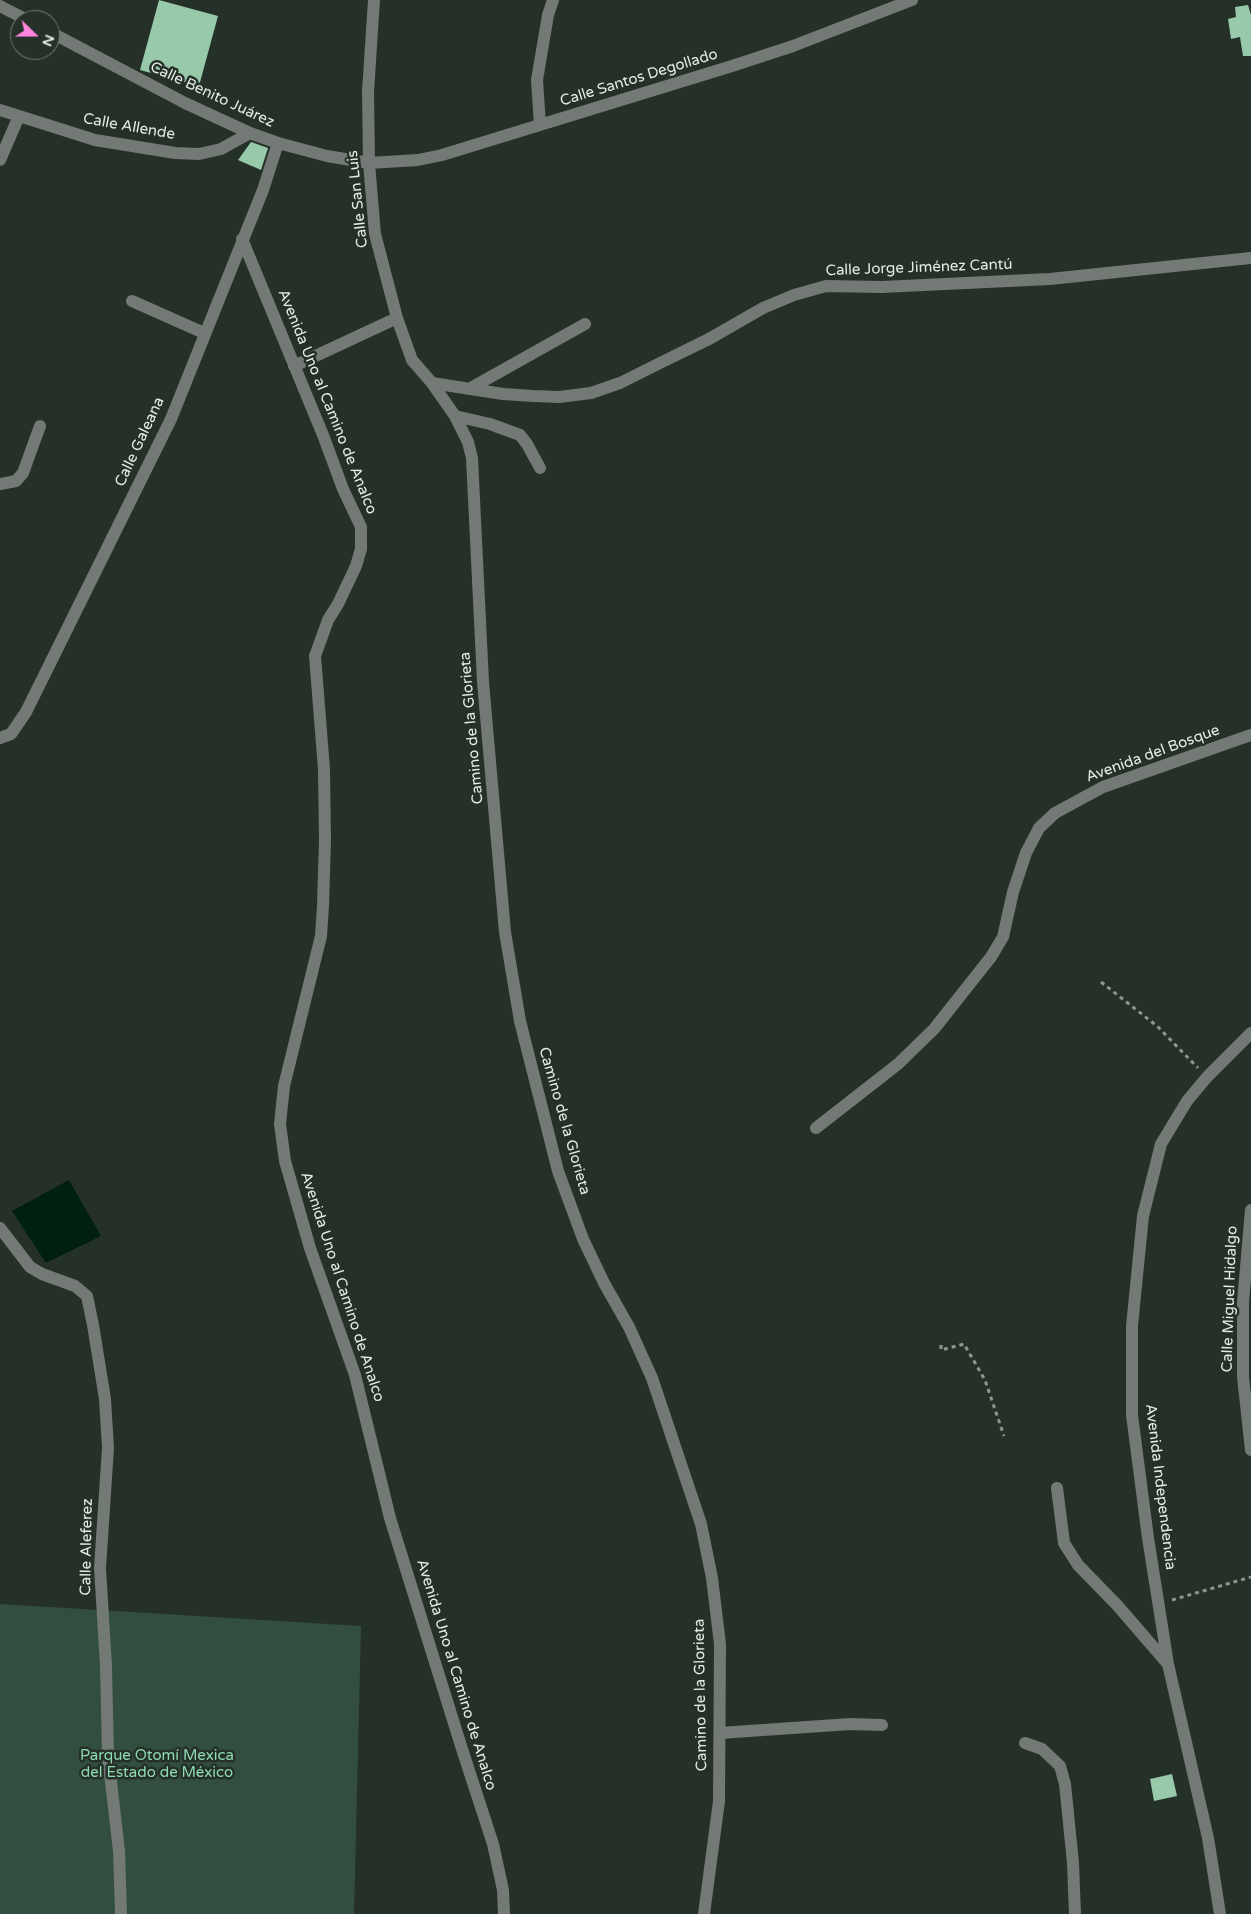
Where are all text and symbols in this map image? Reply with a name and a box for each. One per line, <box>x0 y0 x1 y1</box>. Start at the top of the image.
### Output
north arrow <box>10 10 60 60</box>
text: N <box>38 32 58 49</box>
street label: Calle Santos Degollado <box>558 45 720 111</box>
street label: Calle Benito Juárez <box>147 58 277 132</box>
street label: Calle Allende <box>82 110 176 144</box>
street label: Calle San Luis <box>344 149 372 249</box>
street label: Calle Jorge Jiménez Cantú <box>825 256 1013 280</box>
street label: Avenida Uno al Camino de Analco <box>274 287 380 517</box>
street label: Calle Galeana <box>111 394 169 490</box>
street label: Camino de la Glorieta <box>456 651 488 805</box>
street label: Avenida del Bosque <box>1084 721 1222 787</box>
street label: Camino de la Glorieta <box>534 1045 594 1197</box>
street label: Avenida Uno al Camino de Analco <box>296 1170 388 1404</box>
street label: Calle Miguel Hidalgo <box>1218 1225 1242 1373</box>
street label: Avenida Independencia <box>1141 1403 1179 1571</box>
street label: Calle Aleferez <box>77 1498 97 1596</box>
street label: Avenida Uno al Camino de Analco <box>412 1557 500 1793</box>
street label: Camino de la Glorieta <box>691 1618 711 1772</box>
park label: Parque Otomí Mexica del Estado de México <box>80 1747 234 1782</box>

